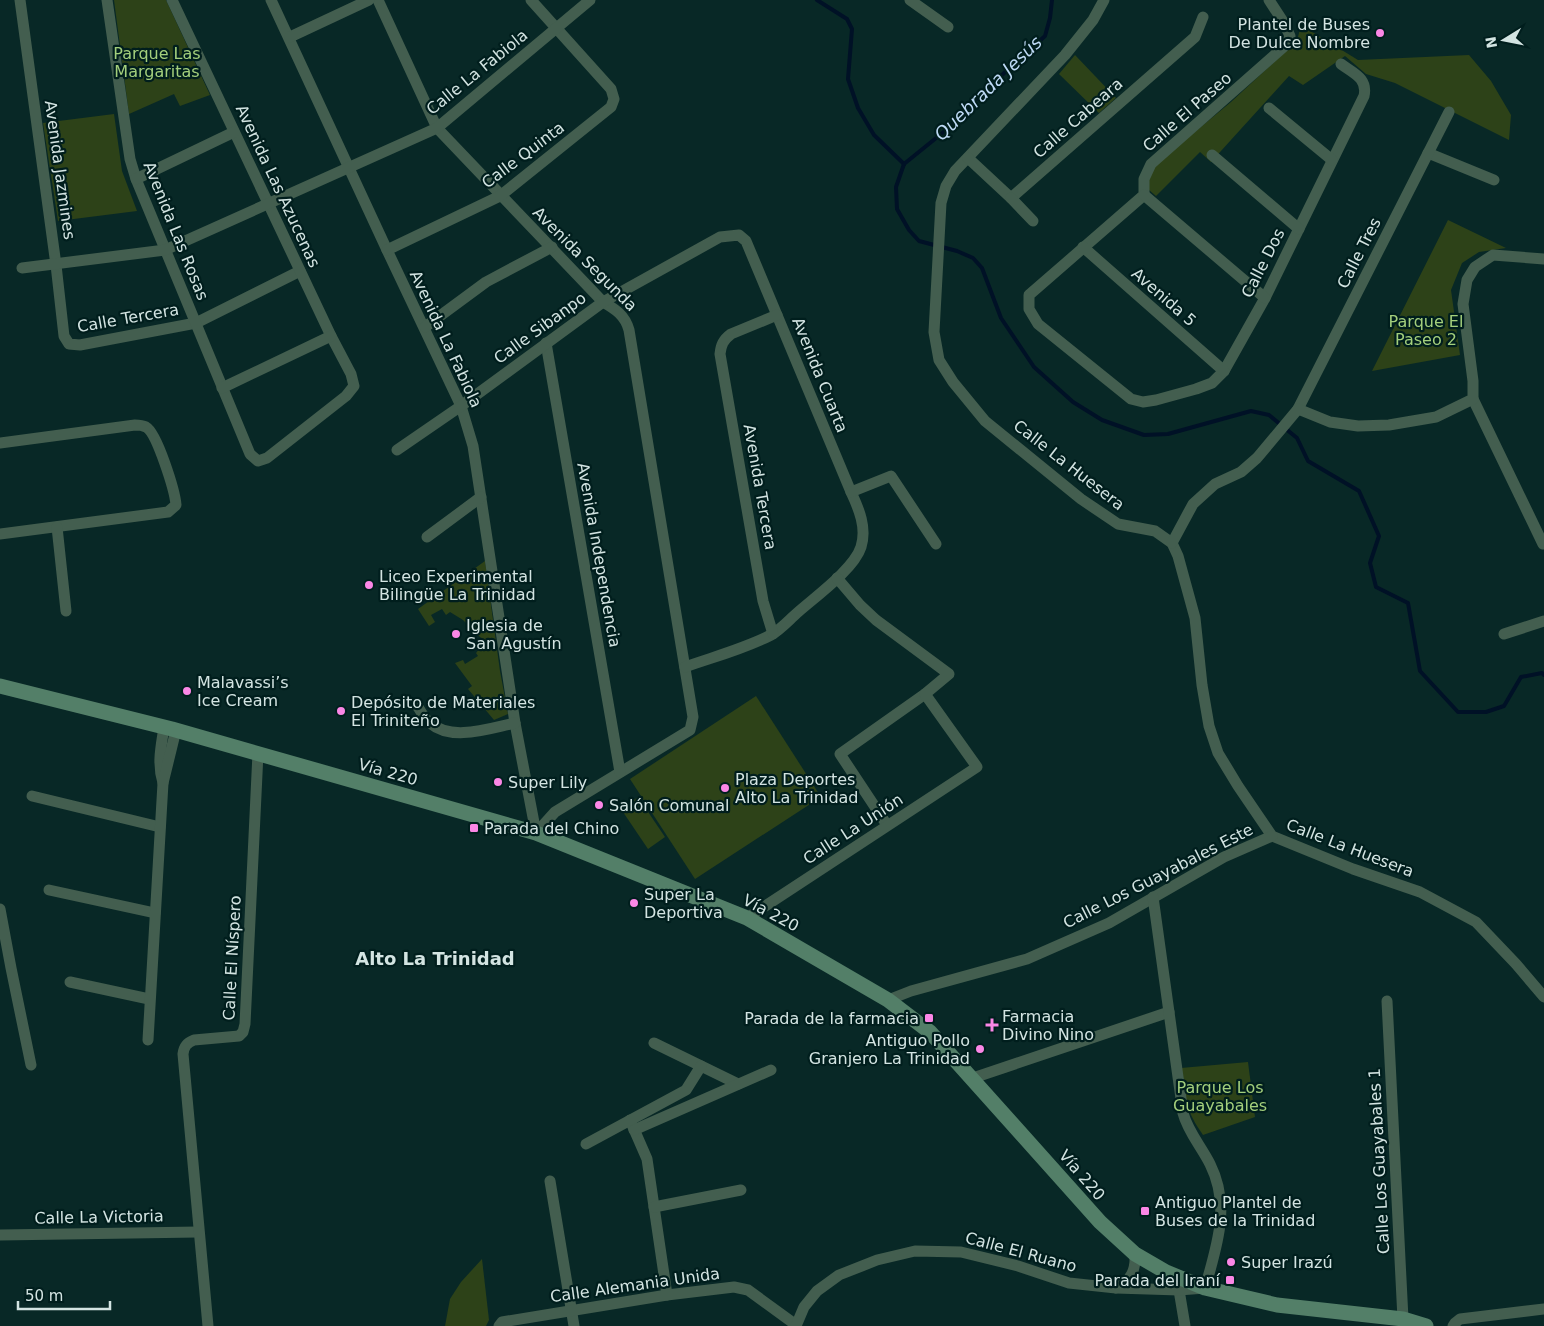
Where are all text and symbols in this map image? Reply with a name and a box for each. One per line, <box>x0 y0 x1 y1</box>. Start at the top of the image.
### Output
place label: Plantel de Buses De Dulce Nombre <box>1229 15 1370 52</box>
north arrow <box>1479 15 1529 65</box>
street label: Calle La Fabiola <box>423 25 531 119</box>
marker: Plantel de Buses De Dulce Nombre <box>1374 27 1386 39</box>
water label: Quebrada Jesús <box>930 31 1046 145</box>
text: N <box>1482 35 1500 49</box>
park label: Parque Las Margaritas <box>113 44 201 81</box>
street label: Calle El Paseo <box>1139 68 1235 156</box>
street label: Calle Cabeara <box>1030 74 1126 162</box>
street label: Avenida Jazmines <box>41 99 79 241</box>
street label: Avenida Las Azucenas <box>232 102 324 270</box>
street label: Calle Quinta <box>478 118 568 192</box>
street label: Avenida Las Rosas <box>140 159 212 303</box>
street label: Avenida Segunda <box>529 203 641 315</box>
street label: Calle Tres <box>1333 215 1385 291</box>
street label: Calle Dos <box>1237 225 1289 301</box>
street label: Avenida 5 <box>1128 264 1200 330</box>
street label: Avenida La Fabiola <box>406 267 486 411</box>
street label: Calle Sibanpo <box>490 288 590 368</box>
street label: Calle Tercera <box>76 300 180 336</box>
park label: Parque El Paseo 2 <box>1389 312 1463 349</box>
street label: Avenida Cuarta <box>788 315 852 435</box>
street label: Calle La Huesera <box>1010 416 1128 514</box>
street label: Avenida Tercera <box>740 423 780 551</box>
street label: Avenida Independencia <box>573 461 625 649</box>
place label: Liceo Experimental Bilingüe La Trinidad <box>379 567 536 604</box>
marker: Liceo Experimental Bilingüe La Trinidad <box>363 579 375 591</box>
place label: Iglesia de San Agustín <box>466 616 562 653</box>
marker: Iglesia de San Agustín <box>450 628 462 640</box>
place label: Malavassi’s Ice Cream <box>197 673 289 710</box>
marker: Malavassi’s Ice Cream <box>181 685 193 697</box>
place label: Depósito de Materiales El Triniteño <box>351 693 535 730</box>
marker: Depósito de Materiales El Triniteño <box>335 705 347 717</box>
street label: Vía 220 <box>356 754 420 790</box>
place label: Plaza Deportes Alto La Trinidad <box>735 770 859 807</box>
place label: Super Lily <box>508 773 587 792</box>
marker: Super Lily <box>492 776 504 788</box>
marker: Plaza Deportes Alto La Trinidad <box>719 782 731 794</box>
street label: Calle La Unión <box>800 790 906 868</box>
place label: Salón Comunal <box>609 796 730 815</box>
marker: Salón Comunal <box>593 799 605 811</box>
street label: Calle La Huesera <box>1283 815 1417 881</box>
place label: Parada del Chino <box>484 819 619 838</box>
street label: Calle Los Guayabales Este <box>1060 820 1256 932</box>
marker: Parada del Chino <box>468 822 480 834</box>
place label: Super La Deportiva <box>644 885 723 922</box>
street label: Vía 220 <box>740 890 802 936</box>
street label: Calle El Níspero <box>219 895 245 1021</box>
marker: Super La Deportiva <box>628 897 640 909</box>
district label: Alto La Trinidad <box>355 948 515 969</box>
place label: Farmacia Divino Nino <box>1002 1007 1094 1044</box>
place label: Parada de la farmacia <box>744 1009 919 1028</box>
marker: Parada de la farmacia <box>923 1012 935 1024</box>
marker: Farmacia Divino Nino <box>986 1019 998 1031</box>
place label: Antiguo Pollo Granjero La Trinidad <box>809 1031 970 1068</box>
marker: Antiguo Pollo Granjero La Trinidad <box>974 1043 986 1055</box>
street label: Calle Los Guayabales 1 <box>1365 1068 1393 1254</box>
park label: Parque Los Guayabales <box>1173 1078 1267 1115</box>
street label: Vía 220 <box>1055 1146 1109 1204</box>
place label: Antiguo Plantel de Buses de la Trinidad <box>1155 1193 1315 1230</box>
marker: Antiguo Plantel de Buses de la Trinidad <box>1139 1205 1151 1217</box>
street label: Calle La Victoria <box>34 1206 164 1228</box>
street label: Calle El Ruano <box>963 1228 1079 1276</box>
place label: Super Irazú <box>1241 1253 1333 1272</box>
marker: Super Irazú <box>1225 1256 1237 1268</box>
street label: Calle Alemania Unida <box>549 1264 721 1306</box>
place label: Parada del Iraní <box>1095 1271 1221 1290</box>
marker: Parada del Iraní <box>1224 1274 1236 1286</box>
scale bar <box>18 1278 110 1310</box>
text: 50 m <box>25 1287 63 1305</box>

